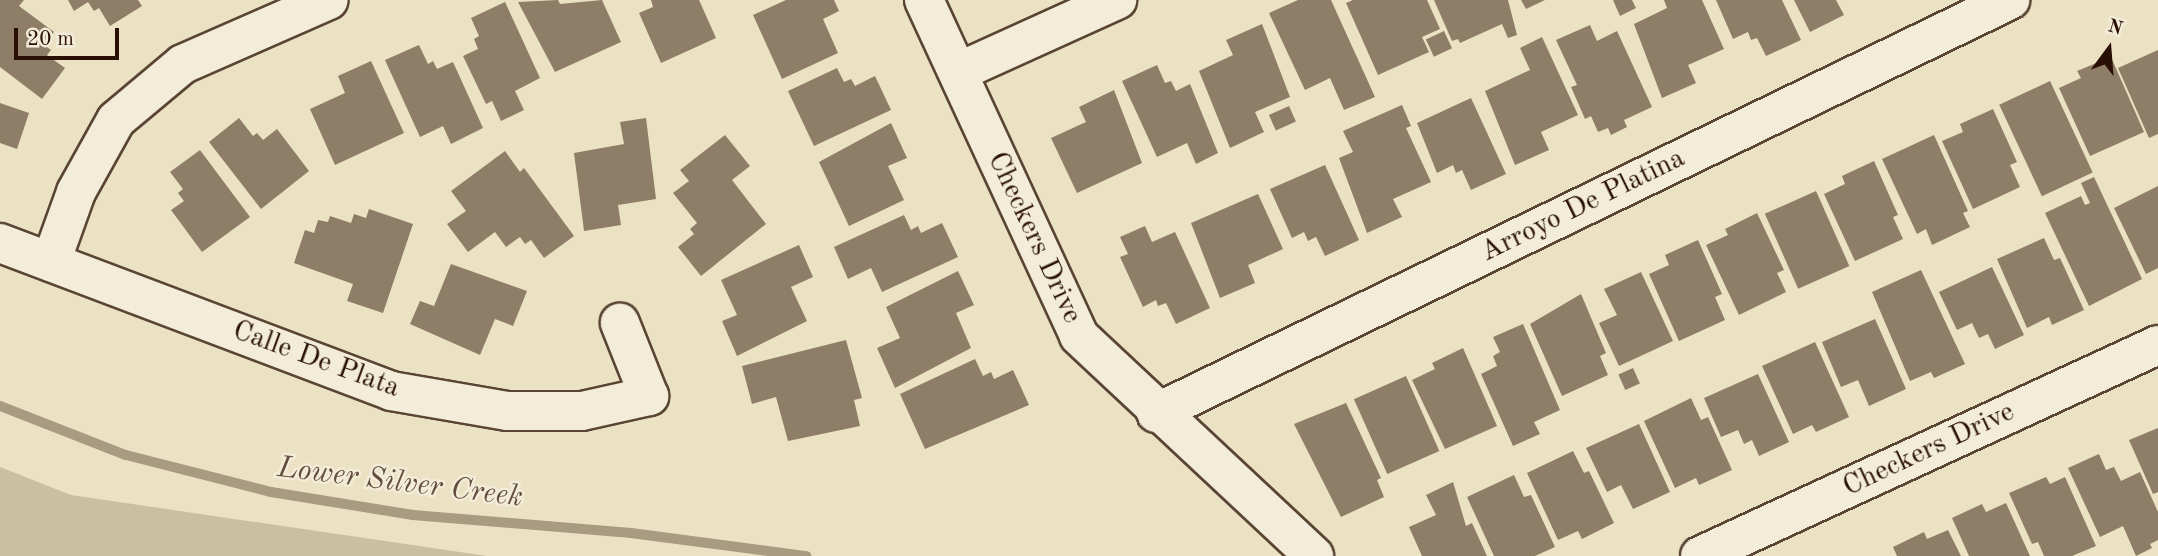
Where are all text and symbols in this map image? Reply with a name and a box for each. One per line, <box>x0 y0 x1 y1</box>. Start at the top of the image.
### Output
scale bar <box>18 14 122 58</box>
north arrow <box>2074 14 2144 84</box>
text: N <box>2105 17 2125 39</box>
text: 20 m <box>27 29 74 50</box>
street label: Arroyo De Platina <box>1476 142 1690 270</box>
street label: Checkers Drive <box>980 147 1088 329</box>
street label: Calle De Plata <box>228 314 404 406</box>
street label: Checkers Drive <box>1838 396 2020 504</box>
water label: Lower Silver Creek <box>275 450 525 516</box>

